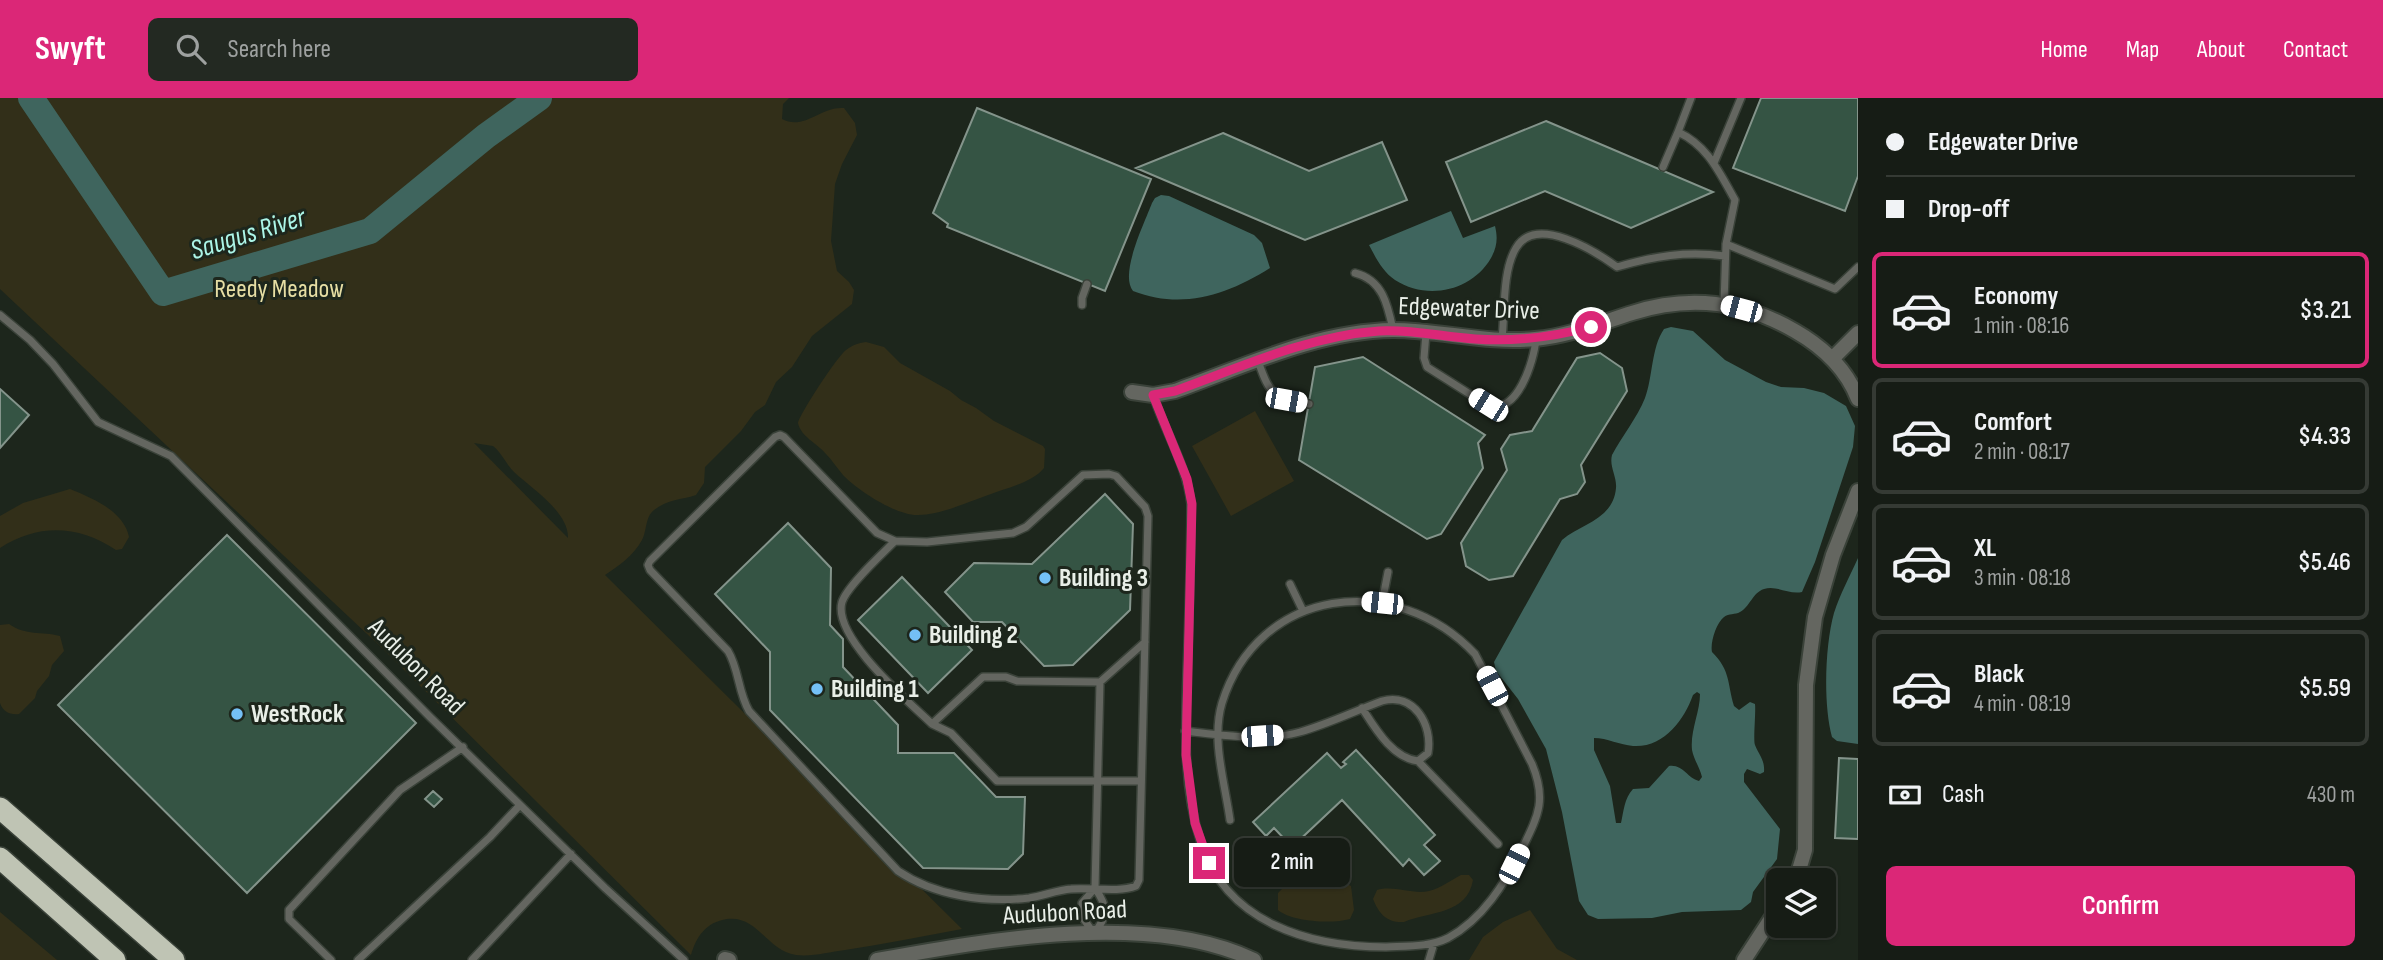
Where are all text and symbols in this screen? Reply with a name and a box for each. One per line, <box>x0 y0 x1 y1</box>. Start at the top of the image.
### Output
search box <box>148 18 638 81</box>
text: Swyft <box>35 29 106 69</box>
icon: search <box>172 30 210 68</box>
text: Search here <box>228 34 331 65</box>
text: Home <box>2040 35 2088 64</box>
text: Map <box>2126 35 2159 64</box>
text: About <box>2197 35 2245 64</box>
text: Contact <box>2283 35 2348 64</box>
text: Edgewater Drive <box>1928 127 2078 158</box>
text: Drop-off <box>1928 194 2009 225</box>
water label: Saugus River <box>187 201 311 267</box>
park label: Reedy Meadow <box>214 274 344 305</box>
icon: car <box>1890 279 1953 342</box>
text: Economy <box>1974 281 2058 312</box>
street label: Edgewater Drive <box>1398 291 1540 327</box>
car <box>1718 293 1765 325</box>
text: $3.21 <box>2299 295 2351 326</box>
route start <box>1575 311 1607 343</box>
text: 1 min · 08:16 <box>1974 312 2069 340</box>
car <box>1465 385 1512 425</box>
car <box>1264 386 1309 414</box>
icon: car <box>1890 405 1953 468</box>
text: Comfort <box>1974 407 2052 438</box>
text: $4.33 <box>2298 421 2351 452</box>
text: 2 min · 08:17 <box>1974 438 2070 466</box>
icon: car <box>1890 531 1953 594</box>
text: XL <box>1974 533 1996 564</box>
text: $5.46 <box>2298 547 2351 578</box>
place label: Building 3 <box>1059 563 1148 594</box>
text: 3 min · 08:18 <box>1974 564 2071 592</box>
marker: Building 3 <box>1037 570 1053 586</box>
car <box>1361 590 1404 616</box>
street label: Audubon Road <box>361 612 471 722</box>
place label: Building 2 <box>929 620 1018 651</box>
marker: Building 2 <box>907 627 923 643</box>
icon: car <box>1890 657 1953 720</box>
text: Black <box>1974 659 2024 690</box>
car <box>1473 663 1512 709</box>
text: $5.59 <box>2298 673 2351 704</box>
place label: Building 1 <box>831 674 919 705</box>
marker: Building 1 <box>809 681 825 697</box>
text: 4 min · 08:19 <box>1974 690 2071 718</box>
place label: WestRock <box>251 699 344 730</box>
marker: WestRock <box>229 706 245 722</box>
car <box>1241 724 1284 748</box>
icon: cash <box>1886 776 1924 814</box>
text: Cash <box>1942 779 1985 810</box>
text: 430 m <box>2307 781 2355 809</box>
callout: 2 min <box>1234 838 1349 888</box>
car <box>1496 841 1533 887</box>
route end <box>1193 847 1225 879</box>
text: 2 min <box>1270 848 1314 876</box>
button: Confirm <box>1886 866 2355 946</box>
map controls <box>1766 868 1836 938</box>
button: layers <box>1766 868 1836 938</box>
street label: Audubon Road <box>1001 894 1128 932</box>

